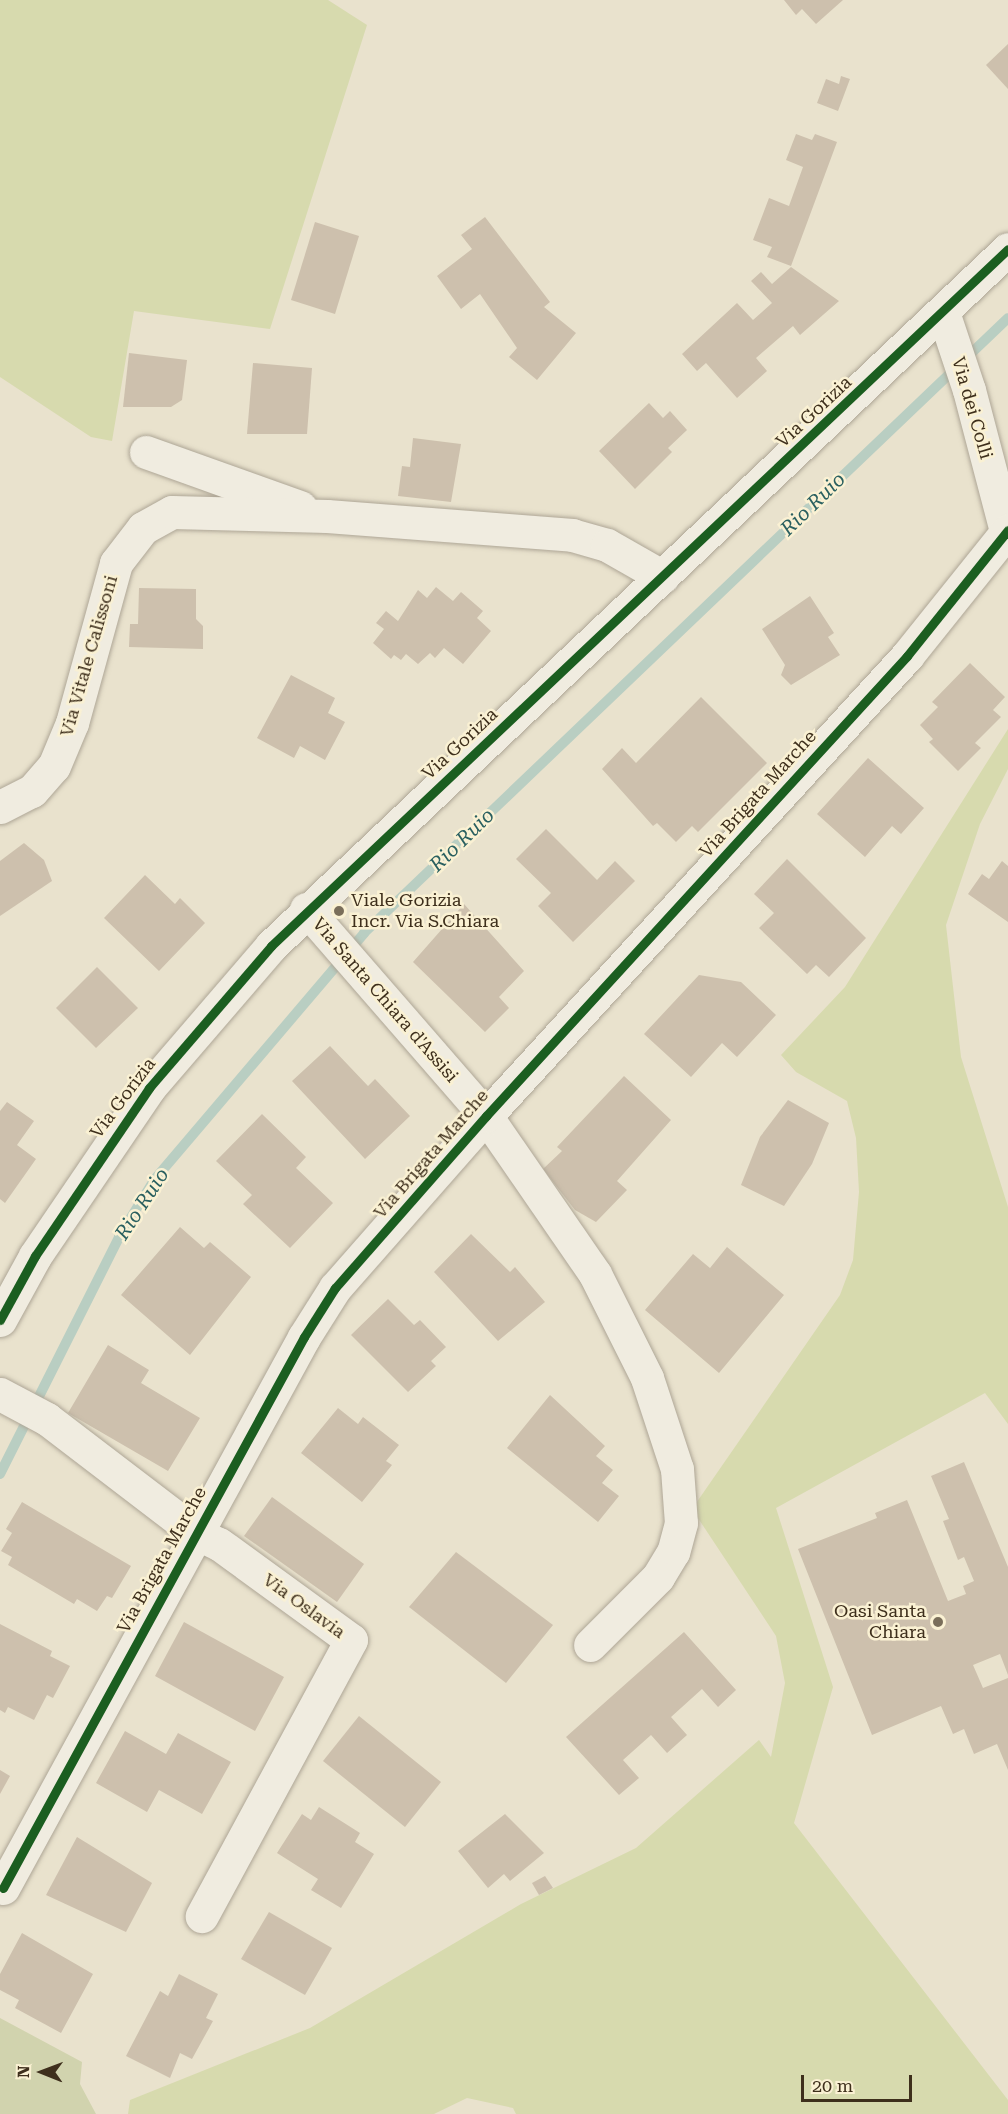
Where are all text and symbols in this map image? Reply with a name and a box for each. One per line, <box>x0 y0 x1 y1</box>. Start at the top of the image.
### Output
street label: Via dei Colli <box>947 354 997 462</box>
street label: Via Gorizia <box>772 372 856 452</box>
water label: Rio Ruio <box>776 467 850 541</box>
street label: Via Vitale Calissoni <box>56 573 122 739</box>
street label: Via Gorizia <box>418 704 502 784</box>
street label: Via Brigata Marche <box>695 726 821 862</box>
water label: Rio Ruio <box>425 803 499 877</box>
place label: Viale Gorizia Incr. Via S.Chiara <box>351 890 499 932</box>
marker: Viale Gorizia Incr. Via S.Chiara <box>332 904 346 918</box>
street label: Via Santa Chiara d'Assisi <box>308 913 462 1087</box>
street label: Via Gorizia <box>86 1054 160 1142</box>
street label: Via Brigata Marche <box>369 1085 493 1223</box>
water label: Rio Ruio <box>110 1164 174 1244</box>
street label: Via Brigata Marche <box>113 1483 211 1637</box>
street label: Via Oslavia <box>259 1569 349 1643</box>
place label: Oasi Santa Chiara <box>834 1601 926 1644</box>
marker: Oasi Santa Chiara <box>931 1615 945 1629</box>
north arrow <box>12 2042 72 2102</box>
scale bar <box>804 2063 915 2101</box>
text: N <box>14 2065 33 2078</box>
text: 20 m <box>812 2075 853 2096</box>

